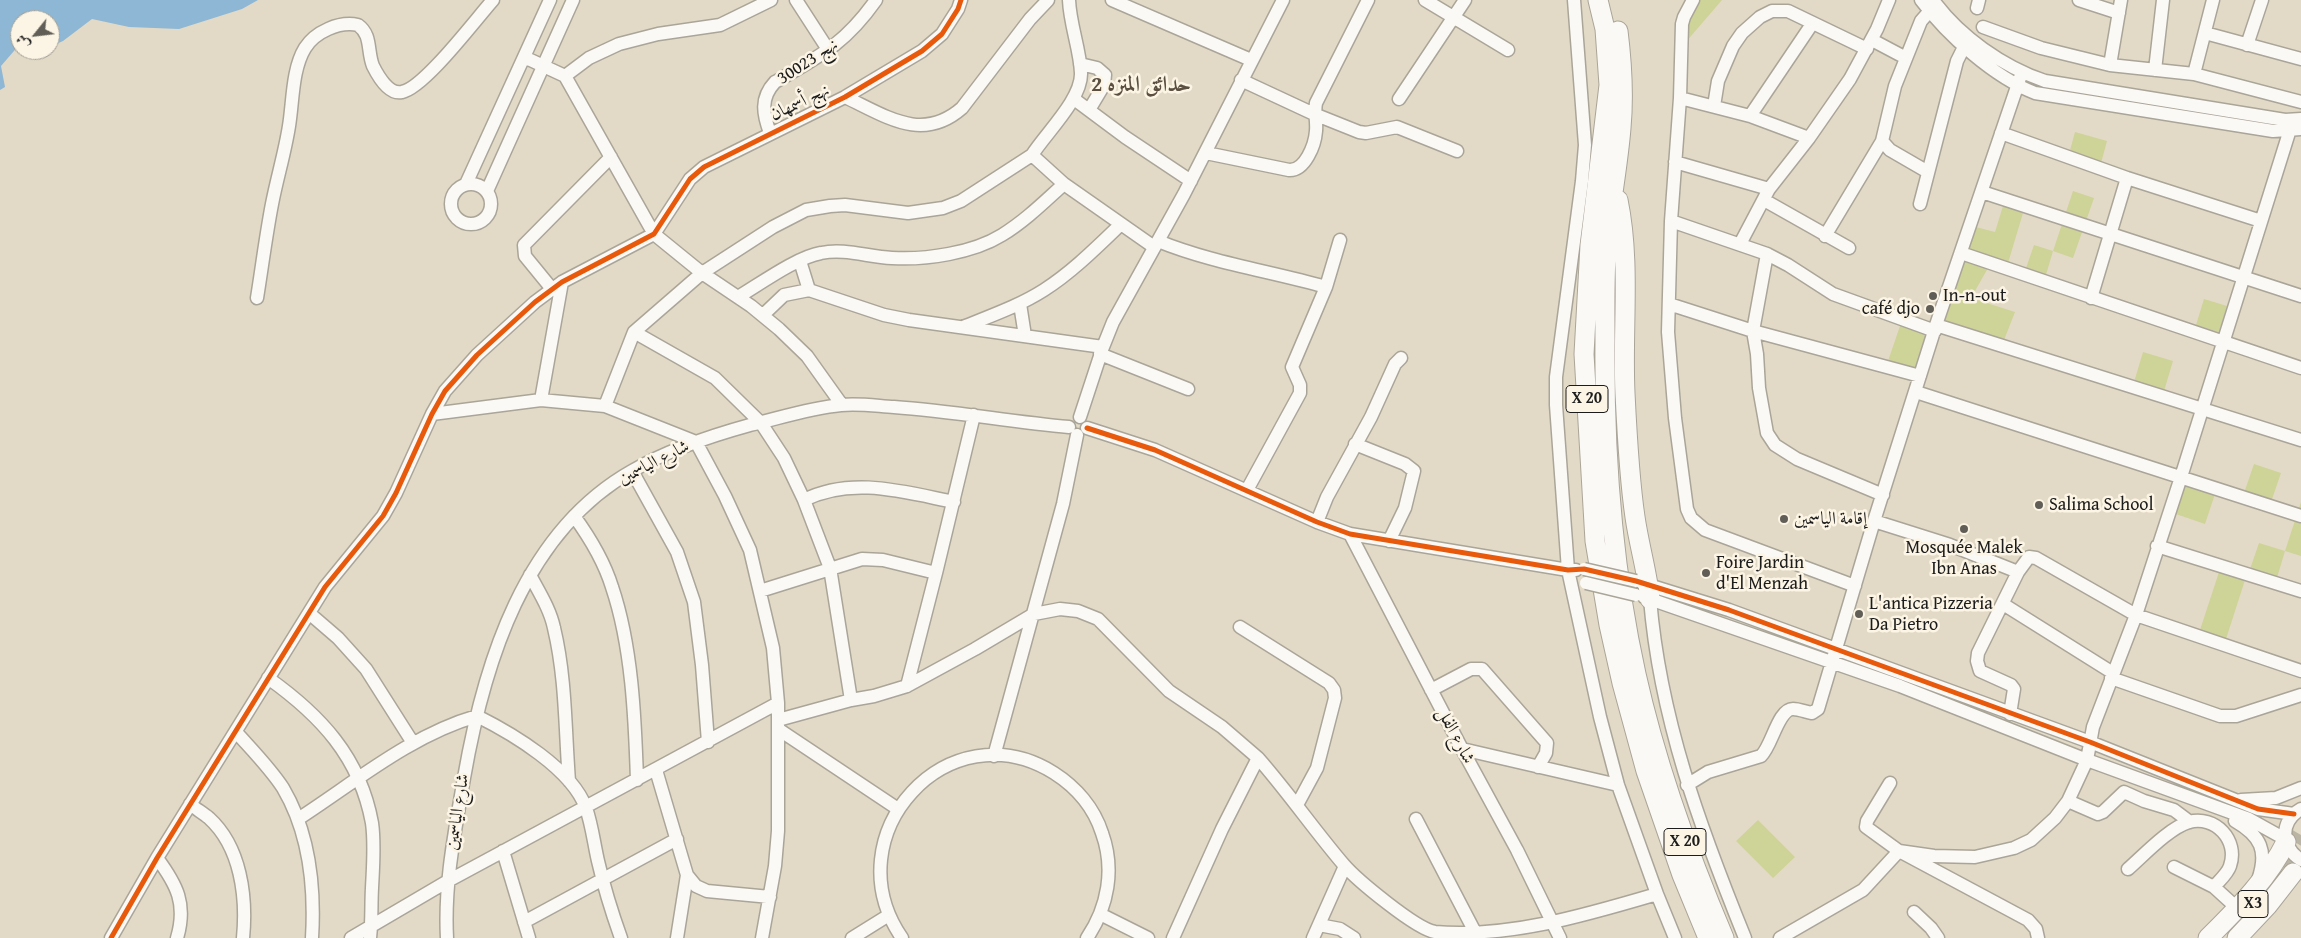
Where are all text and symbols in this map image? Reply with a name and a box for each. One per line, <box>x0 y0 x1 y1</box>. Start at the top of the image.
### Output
north arrow <box>10 10 60 60</box>
text: ش <box>11 31 35 53</box>
street label: نهج 30023 <box>773 34 843 90</box>
district label: حدائق المنزه 2 <box>1091 72 1191 98</box>
street label: نهج أسمهان <box>767 80 833 126</box>
place label: In-n-out <box>1943 285 2006 307</box>
marker: In-n-out <box>1927 290 1939 302</box>
place label: café djo <box>1862 298 1920 320</box>
marker: café djo <box>1924 303 1936 315</box>
road number: X 20 <box>1566 386 1608 412</box>
street label: شارع الياسمين <box>615 436 693 490</box>
place label: Salima School <box>2049 494 2154 516</box>
marker: Salima School <box>2033 499 2045 511</box>
place label: إقامة الياسمين <box>1794 508 1867 530</box>
marker: إقامة الياسمين <box>1778 513 1790 525</box>
marker: Mosquée Malek Ibn Anas <box>1958 523 1970 535</box>
place label: Mosquée Malek Ibn Anas <box>1905 537 2023 580</box>
place label: Foire Jardin d'El Menzah <box>1716 552 1808 594</box>
marker: Foire Jardin d'El Menzah <box>1700 567 1712 579</box>
place label: L'antica Pizzeria Da Pietro <box>1869 593 1993 636</box>
marker: L'antica Pizzeria Da Pietro <box>1853 608 1865 620</box>
street label: شارع الفل <box>1431 704 1479 768</box>
street label: شارع الياسمين <box>441 772 475 852</box>
road number: X 20 <box>1664 829 1706 856</box>
road number: X3 <box>2238 891 2268 918</box>

